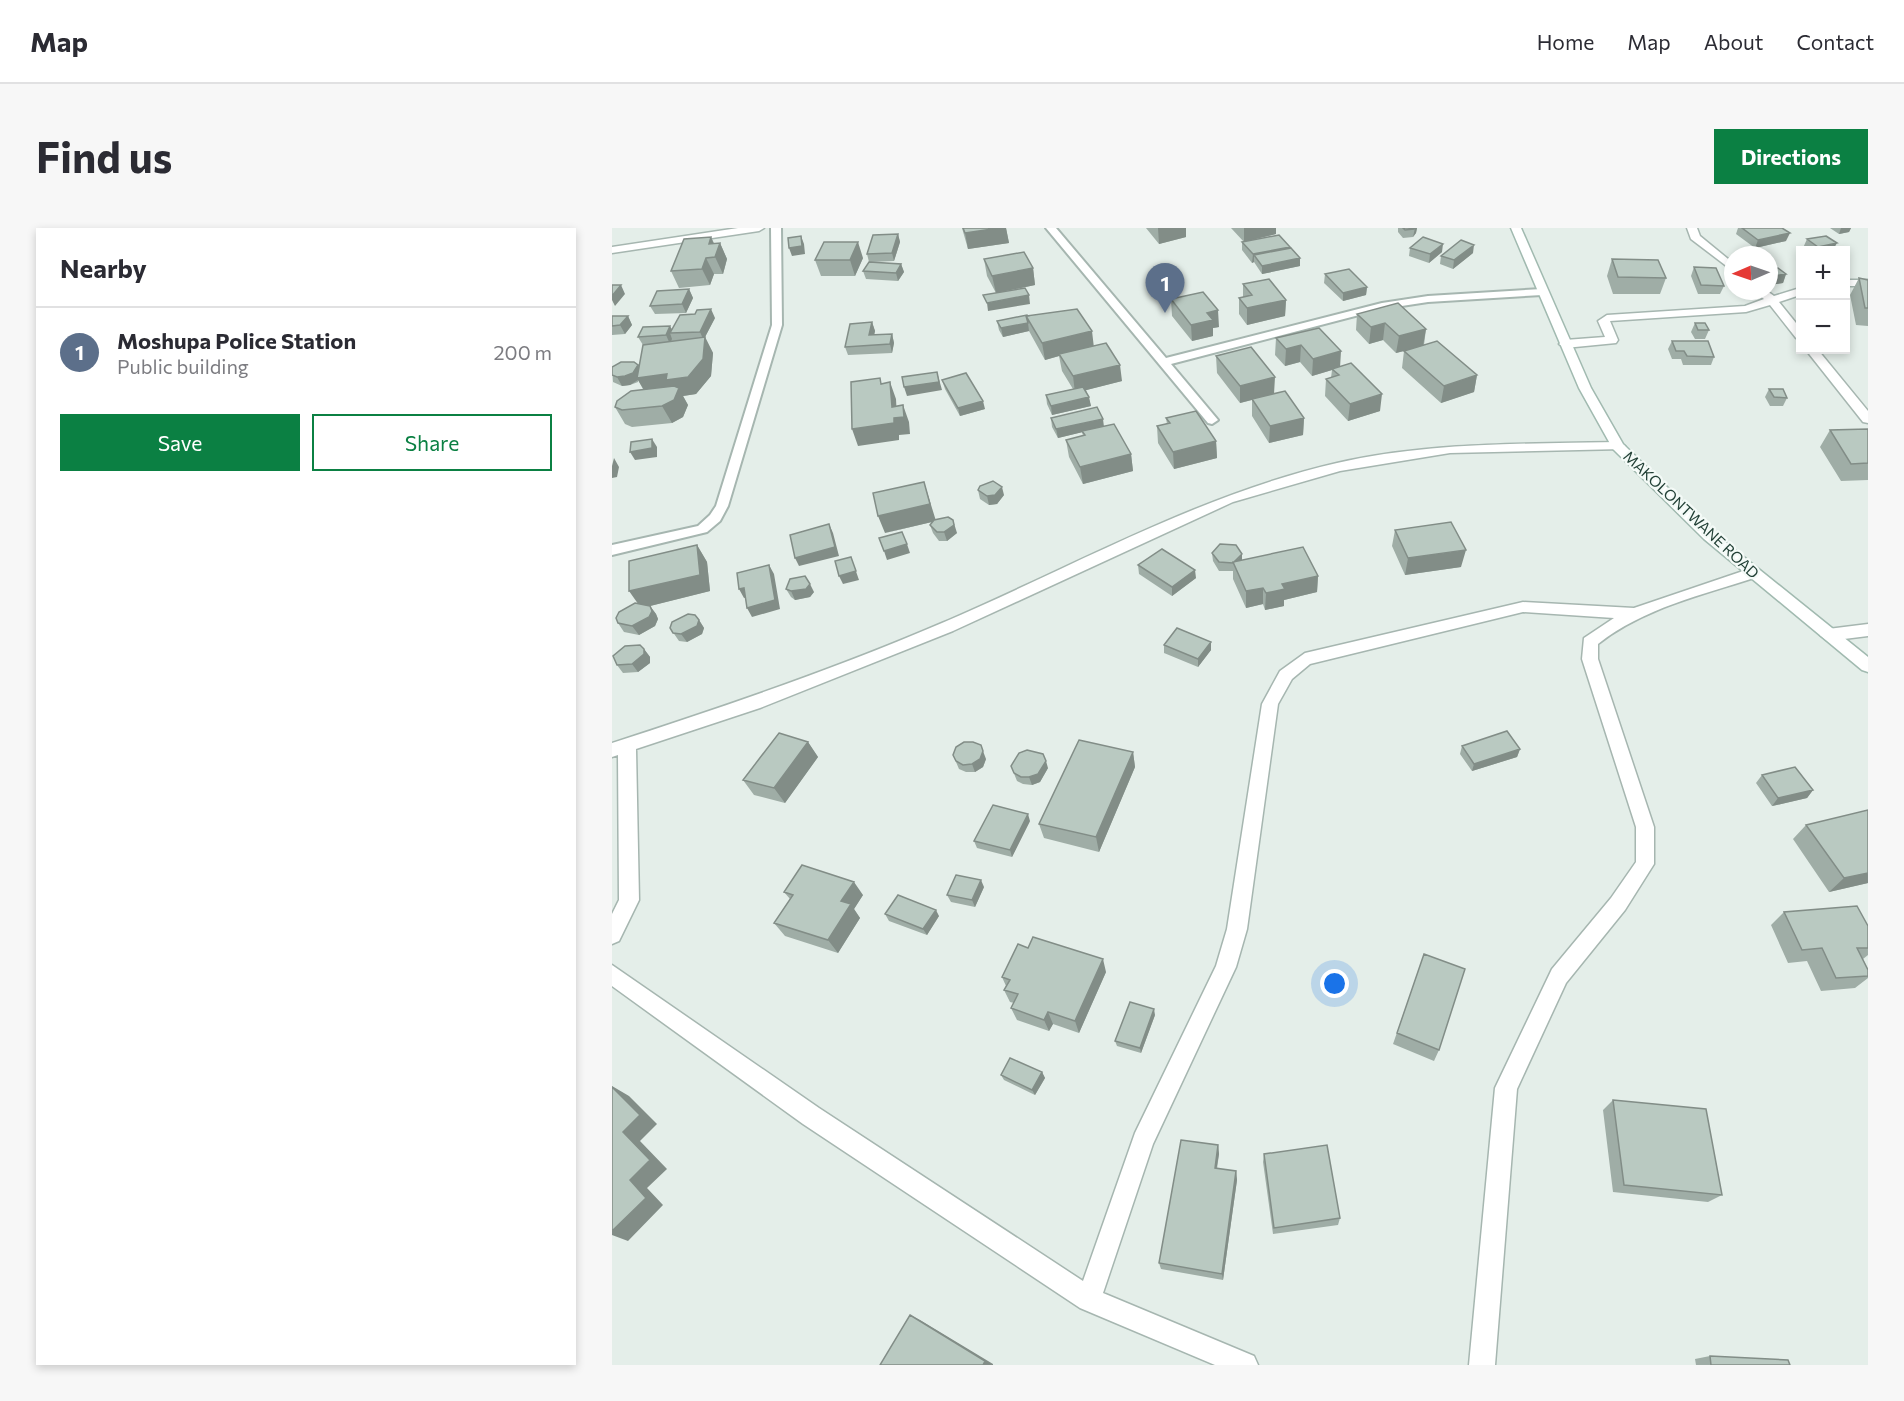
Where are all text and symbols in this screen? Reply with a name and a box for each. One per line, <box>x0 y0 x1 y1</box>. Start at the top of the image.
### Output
text: Map <box>30 24 88 58</box>
text: Home <box>1537 29 1594 54</box>
text: Map <box>1627 29 1671 54</box>
text: About <box>1704 29 1763 54</box>
text: Contact <box>1796 29 1874 54</box>
button: Directions <box>1714 129 1868 184</box>
text: Find us <box>36 130 172 182</box>
north arrow <box>1724 246 1778 300</box>
map controls <box>1796 246 1850 354</box>
button: + <box>1796 246 1850 300</box>
text: Nearby <box>60 252 147 283</box>
pin: 1 <box>1146 264 1184 313</box>
button: − <box>1796 300 1850 354</box>
text: Moshupa Police Station <box>117 327 356 354</box>
text: 1 <box>75 340 84 364</box>
text: 200 m <box>494 340 552 364</box>
text: Public building <box>117 354 249 378</box>
button: Save <box>60 414 300 471</box>
button: Share <box>312 414 552 471</box>
street label: MAKOLONTWANE ROAD <box>1620 447 1763 582</box>
your location <box>1320 969 1349 998</box>

